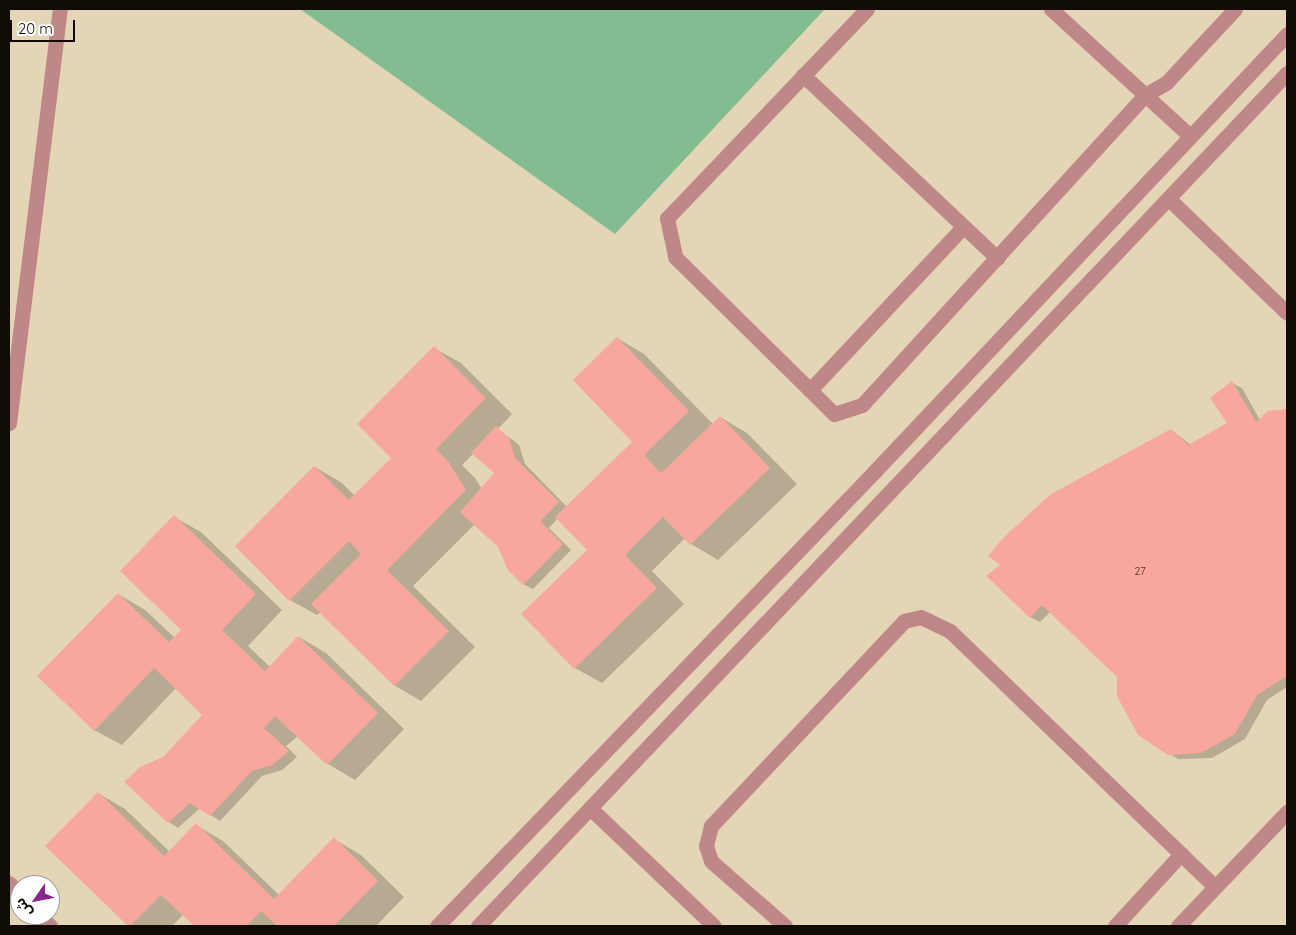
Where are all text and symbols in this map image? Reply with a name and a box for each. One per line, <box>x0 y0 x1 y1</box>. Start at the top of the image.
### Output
scale bar <box>12 10 78 42</box>
text: 20 m <box>18 19 53 38</box>
house number: 27 <box>1134 564 1146 578</box>
north arrow <box>10 875 60 925</box>
text: ش <box>10 895 36 921</box>

